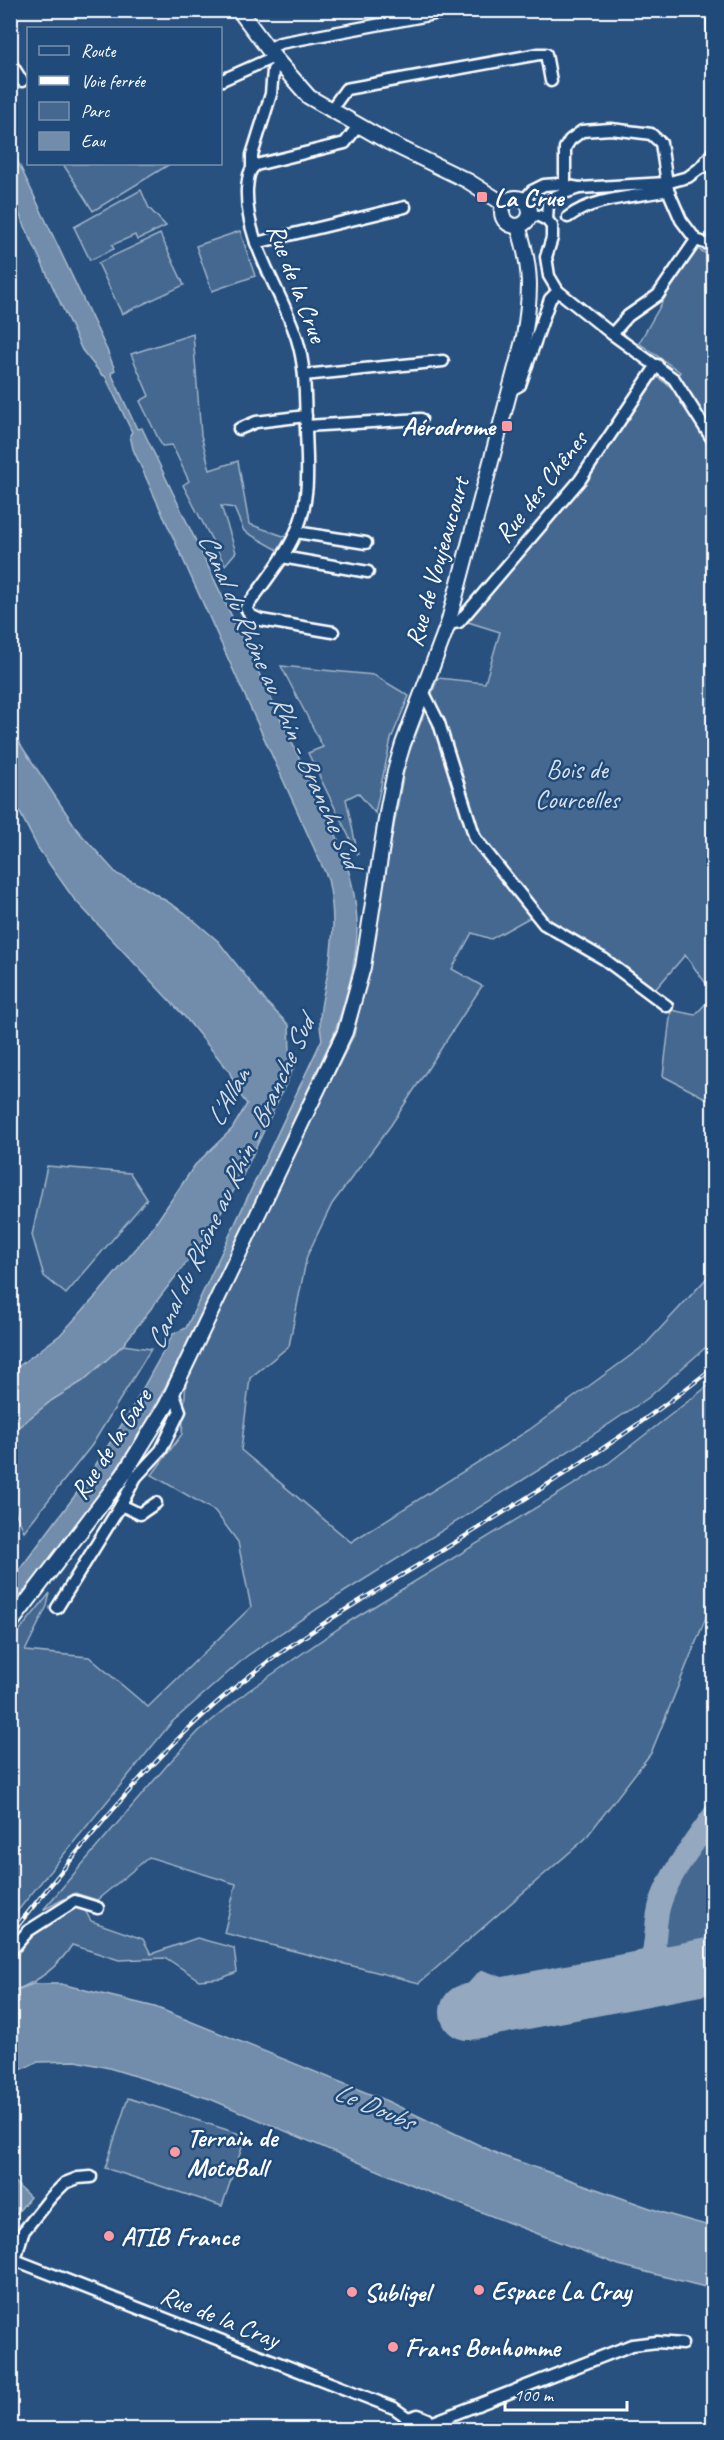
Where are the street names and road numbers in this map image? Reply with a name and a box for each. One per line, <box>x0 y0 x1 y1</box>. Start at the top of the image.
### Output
street label: Rue de la Crue <box>259 219 335 348</box>
street label: Rue des Chênes <box>487 423 596 550</box>
street label: Rue de Voujeaucourt <box>397 471 478 650</box>
street label: Rue de la Gare <box>63 1381 160 1506</box>
street label: Rue de la Cray <box>156 2278 286 2357</box>

